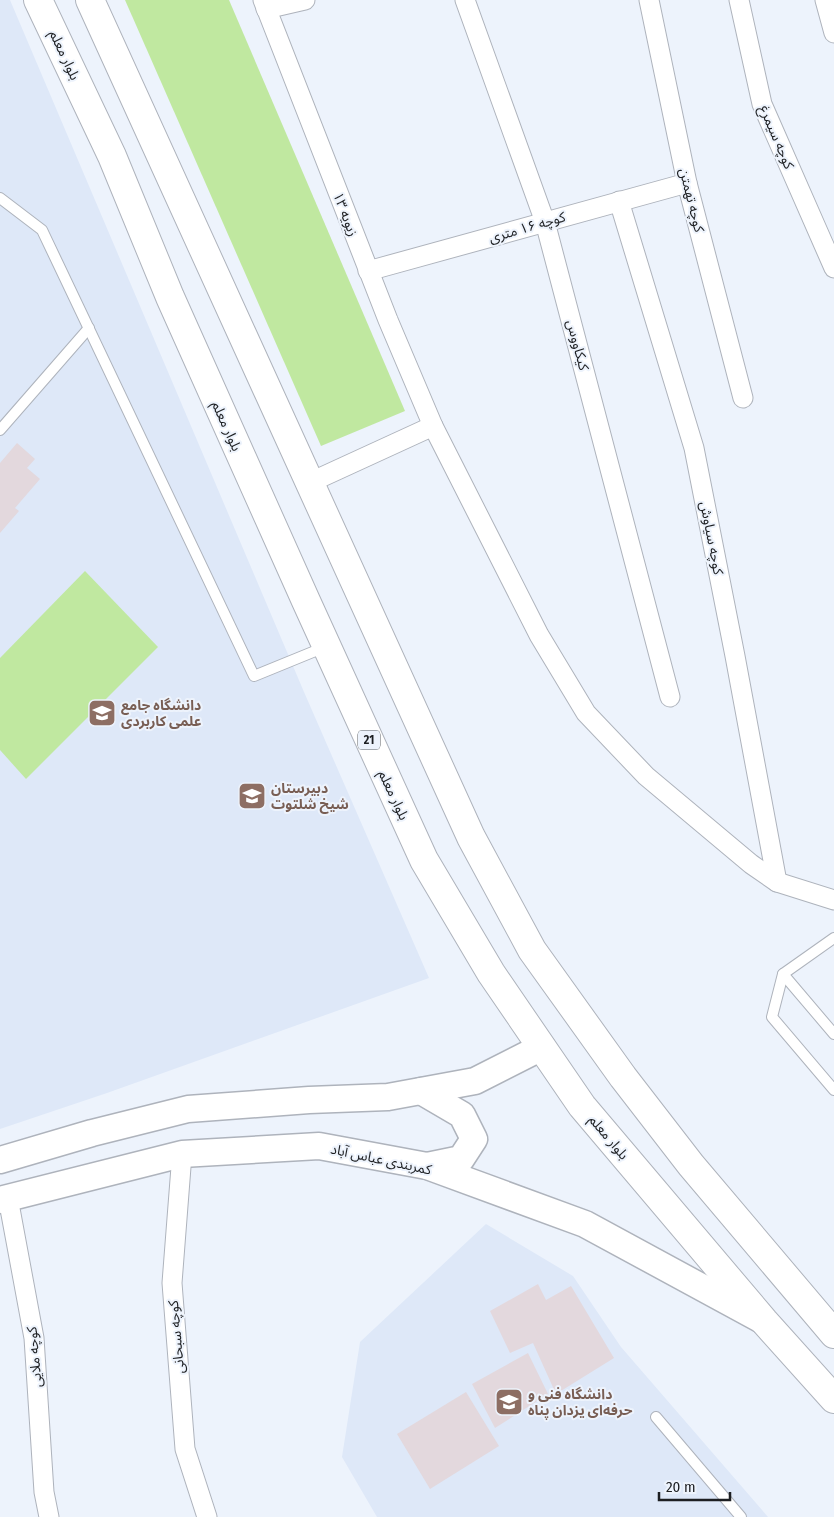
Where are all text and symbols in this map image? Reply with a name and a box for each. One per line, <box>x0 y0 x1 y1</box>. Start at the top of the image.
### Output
street label: بلوار معلم <box>44 28 84 84</box>
street label: کوچه سیمرغ <box>754 103 798 173</box>
street label: کوچه تهمتن <box>674 166 708 234</box>
street label: زیویه ۱۳ <box>329 190 362 239</box>
street label: کوچه ۱۶ متری <box>487 208 568 248</box>
street label: کیکاووس <box>563 318 592 372</box>
street label: بلوار معلم <box>206 399 245 455</box>
street label: کوچه سیاوش <box>695 500 727 577</box>
place label: دانشگاه جامع علمی کاربردی <box>121 697 202 730</box>
school or university icon: دانشگاه جامع علمی کاربردی <box>87 698 117 728</box>
road number: 21 <box>358 730 380 750</box>
street label: بلوار معلم <box>373 768 413 824</box>
place label: دبیرستان شیخ شلتوت <box>271 780 349 814</box>
school or university icon: دبیرستان شیخ شلتوت <box>237 781 267 811</box>
street label: بلوار معلم <box>584 1112 632 1165</box>
street label: کمربندی عباس آباد <box>329 1140 433 1179</box>
street label: کوچه سبحانی <box>165 1299 189 1374</box>
street label: کوچه ملایی <box>23 1326 47 1388</box>
place label: دانشگاه فنی و حرفه‌ای یزدان پناه <box>528 1386 633 1420</box>
school or university icon: دانشگاه فنی و حرفه‌ای یزدان پناه <box>494 1387 524 1417</box>
scale bar <box>659 1470 730 1502</box>
text: 20 m <box>666 1478 696 1496</box>

